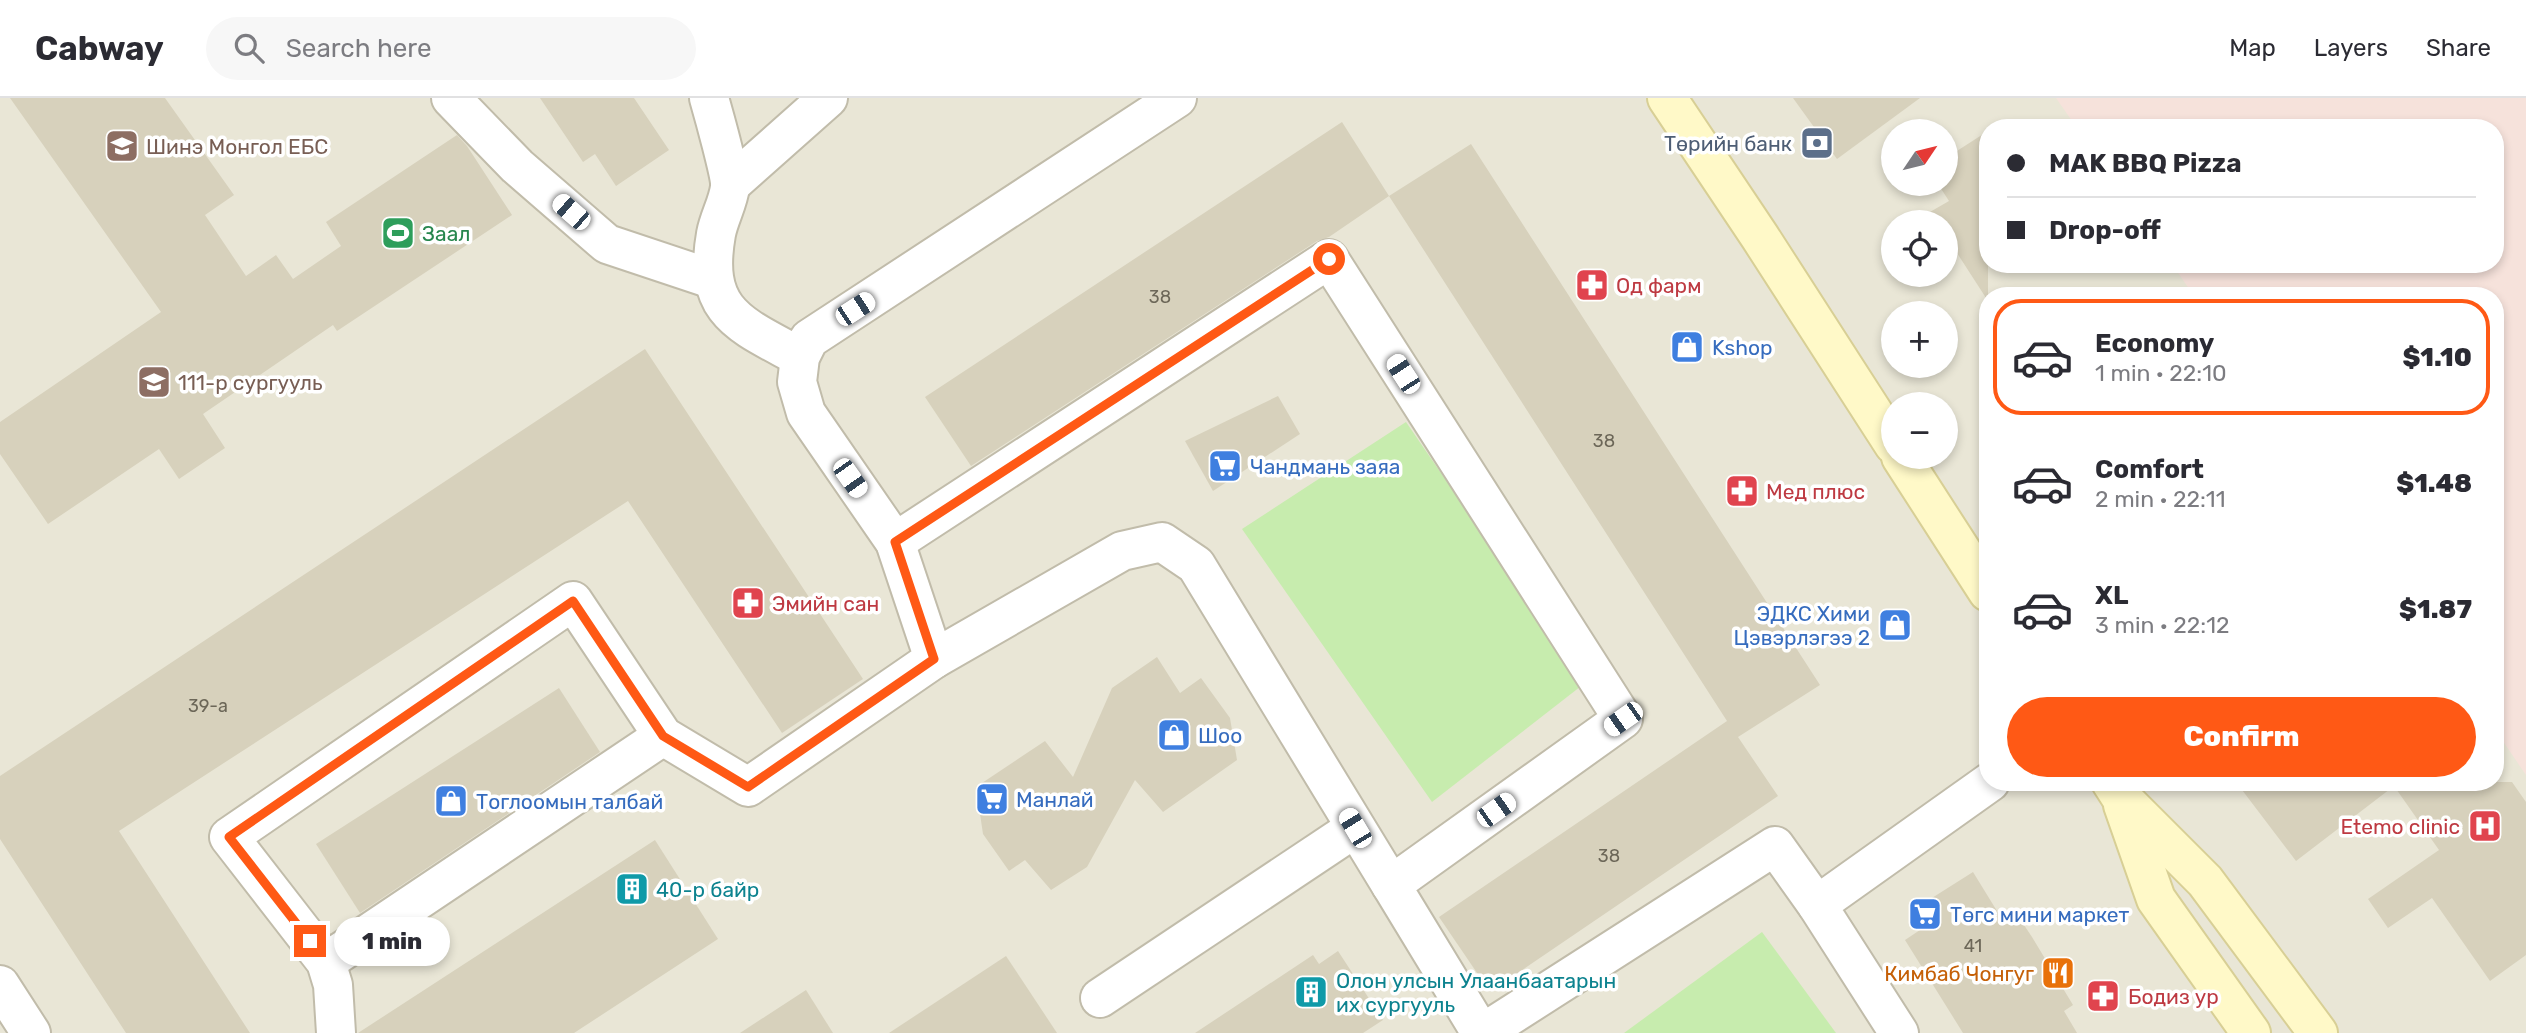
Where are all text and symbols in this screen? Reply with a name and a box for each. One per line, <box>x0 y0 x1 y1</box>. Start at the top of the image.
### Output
search box <box>206 17 696 80</box>
text: Cabway <box>35 29 164 68</box>
icon: search <box>230 29 268 67</box>
text: Search here <box>286 33 432 64</box>
text: Map <box>2229 34 2276 62</box>
text: Layers <box>2314 34 2388 62</box>
text: Share <box>2426 34 2491 62</box>
north arrow <box>1881 119 1958 196</box>
map controls <box>1881 119 1958 469</box>
bank icon: Төрийн банк <box>1798 124 1836 162</box>
school or university icon: Шинэ Монгол ЕБС <box>103 127 141 165</box>
place label: Төрийн банк <box>1664 131 1792 156</box>
place label: Шинэ Монгол ЕБС <box>146 134 328 159</box>
text: MAK BBQ Pizza <box>2049 148 2242 179</box>
car <box>549 190 594 234</box>
button: locate <box>1881 210 1958 287</box>
sports icon: Заал <box>379 214 417 252</box>
text: Drop-off <box>2049 215 2161 246</box>
place label: Заал <box>422 221 470 246</box>
route start <box>1313 243 1345 275</box>
pharmacy icon: Од фарм <box>1573 266 1611 304</box>
place label: Од фарм <box>1616 273 1701 298</box>
house number: 38 <box>1149 286 1171 308</box>
car <box>832 289 879 329</box>
button: + <box>1881 301 1958 378</box>
icon: car <box>2011 326 2074 389</box>
shop icon: Kshop <box>1668 328 1706 366</box>
text: Economy <box>2095 328 2214 359</box>
place label: Kshop <box>1712 335 1773 360</box>
text: $1.10 <box>2402 342 2472 373</box>
car <box>1383 351 1424 397</box>
text: 1 min · 22:10 <box>2095 359 2227 387</box>
school or university icon: 111-р сургууль <box>135 363 173 401</box>
place label: 111-р сургууль <box>178 370 323 395</box>
button: − <box>1881 392 1958 469</box>
house number: 38 <box>1593 430 1615 452</box>
supermarket icon: Чандмань заяа <box>1206 447 1244 485</box>
icon: car <box>2011 452 2074 515</box>
place label: Чандмань заяа <box>1250 454 1400 479</box>
text: Comfort <box>2095 454 2204 485</box>
car <box>830 455 871 501</box>
text: $1.48 <box>2396 468 2472 499</box>
pharmacy icon: Мед плюс <box>1723 472 1761 510</box>
place label: Мед плюс <box>1766 479 1865 504</box>
text: 2 min · 22:11 <box>2095 485 2226 513</box>
icon: car <box>2011 578 2074 641</box>
text: XL <box>2095 580 2128 611</box>
pharmacy icon: Эмийн сан <box>729 584 767 622</box>
place label: Эмийн сан <box>772 591 879 616</box>
text: $1.87 <box>2399 594 2472 625</box>
place label: ЭДКС Хими Цэвэрлэгээ 2 <box>1734 601 1870 650</box>
shop icon: ЭДКС Хими Цэвэрлэгээ 2 <box>1876 606 1914 644</box>
text: 3 min · 22:12 <box>2095 611 2230 639</box>
house number: 39-а <box>188 695 228 717</box>
button: Confirm <box>2007 697 2476 777</box>
car <box>1600 698 1647 740</box>
shop icon: Шоо <box>1155 716 1193 754</box>
place label: Шоо <box>1198 723 1242 748</box>
supermarket icon: Манлай <box>973 780 1011 818</box>
shop icon: Тоглоомын талбай <box>432 782 470 820</box>
place label: Манлай <box>1016 787 1094 812</box>
place label: Тоглоомын талбай <box>476 789 663 814</box>
car <box>1473 789 1520 831</box>
car <box>1336 805 1375 851</box>
hospital icon: Etemo clinic <box>2466 807 2504 845</box>
place label: Etemo clinic <box>2340 814 2460 839</box>
house number: 38 <box>1598 845 1620 867</box>
building icon: 40-р байр <box>613 870 651 908</box>
place label: 40-р байр <box>656 877 759 902</box>
supermarket icon: Төгс мини маркет <box>1906 895 1944 933</box>
place label: Төгс мини маркет <box>1950 902 2130 927</box>
callout: 1 min <box>334 916 450 966</box>
route end <box>294 925 326 957</box>
text: 1 min <box>362 927 422 955</box>
house number: 41 <box>1964 935 1982 957</box>
restaurant icon: Кимбаб Чонгуг <box>2039 954 2077 992</box>
place label: Кимбаб Чонгуг <box>1884 961 2034 986</box>
place label: Олон улсын Улаанбаатарын их сургууль <box>1336 968 1616 1017</box>
building icon: Олон улсын Улаанбаатарын их сургууль <box>1292 973 1330 1011</box>
pharmacy icon: Бодиз ур <box>2084 977 2122 1015</box>
place label: Бодиз ур <box>2128 984 2219 1009</box>

